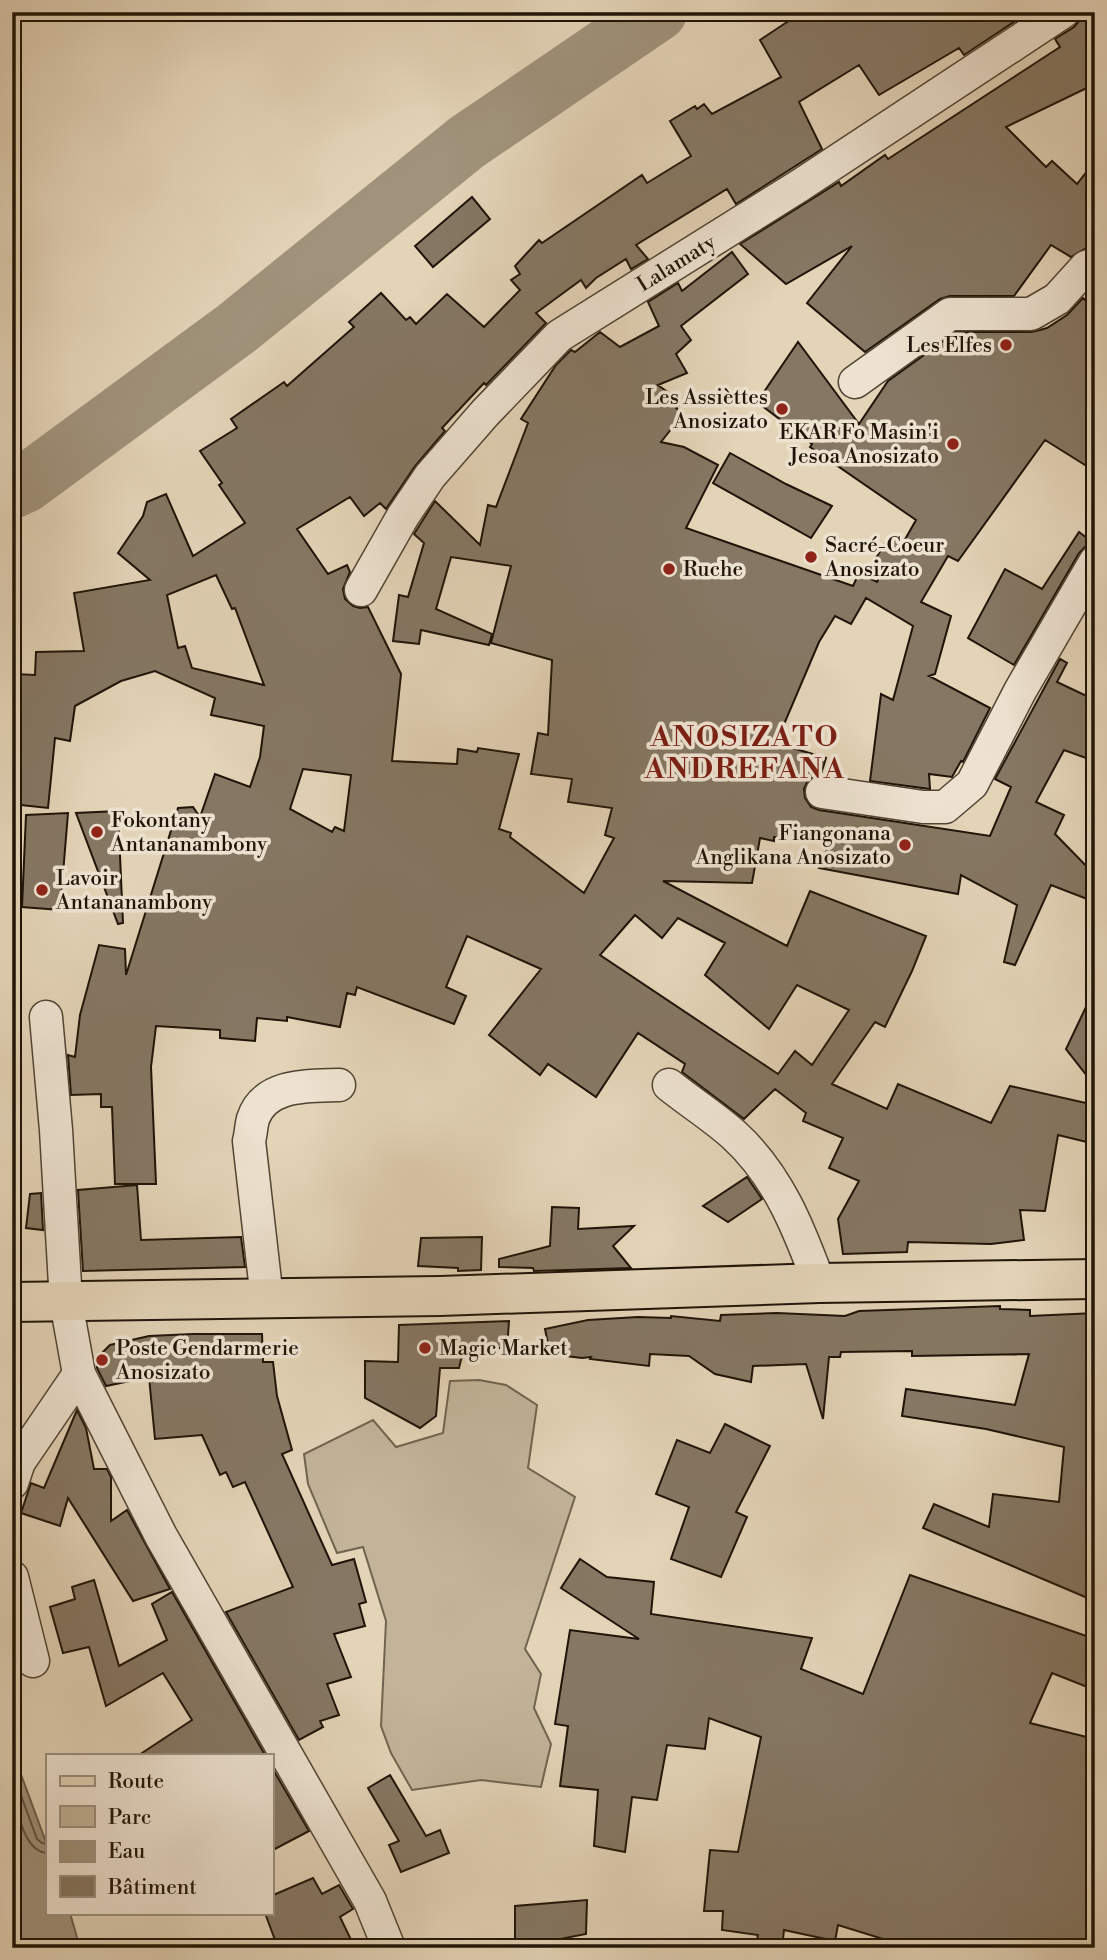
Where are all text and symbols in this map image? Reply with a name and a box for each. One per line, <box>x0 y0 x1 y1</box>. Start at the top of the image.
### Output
street label: Lalamaty <box>632 229 721 298</box>
place label: Les Elfes <box>906 333 992 359</box>
marker: Les Elfes <box>998 337 1014 353</box>
place label: Les Assièttes Anosizato <box>645 385 768 435</box>
marker: Les Assièttes Anosizato <box>774 401 790 417</box>
place label: EKAR Fo Masin'i Jesoa Anosizato <box>779 420 939 470</box>
marker: EKAR Fo Masin'i Jesoa Anosizato <box>945 436 961 452</box>
place label: Sacré-Coeur Anosizato <box>824 533 944 583</box>
marker: Sacré-Coeur Anosizato <box>803 549 819 565</box>
place label: Ruche <box>683 557 743 583</box>
marker: Ruche <box>661 561 677 577</box>
district label: ANOSIZATO ANDREFANA <box>643 720 846 787</box>
place label: Fokontany Antananambony <box>110 808 268 858</box>
place label: Fiangonana Anglikana Anosizato <box>695 821 891 871</box>
marker: Fokontany Antananambony <box>89 824 105 840</box>
marker: Fiangonana Anglikana Anosizato <box>897 837 913 853</box>
place label: Lavoir Antananambony <box>55 866 213 916</box>
marker: Lavoir Antananambony <box>34 882 50 898</box>
place label: Poste Gendarmerie Anosizato <box>115 1336 299 1386</box>
place label: Magic Market <box>439 1336 568 1362</box>
marker: Magic Market <box>417 1340 433 1356</box>
marker: Poste Gendarmerie Anosizato <box>94 1352 110 1368</box>
legend <box>46 1754 273 1914</box>
text: Route <box>108 1769 164 1795</box>
text: Parc <box>108 1805 151 1831</box>
text: Eau <box>108 1839 145 1865</box>
text: Bâtiment <box>107 1875 197 1901</box>

